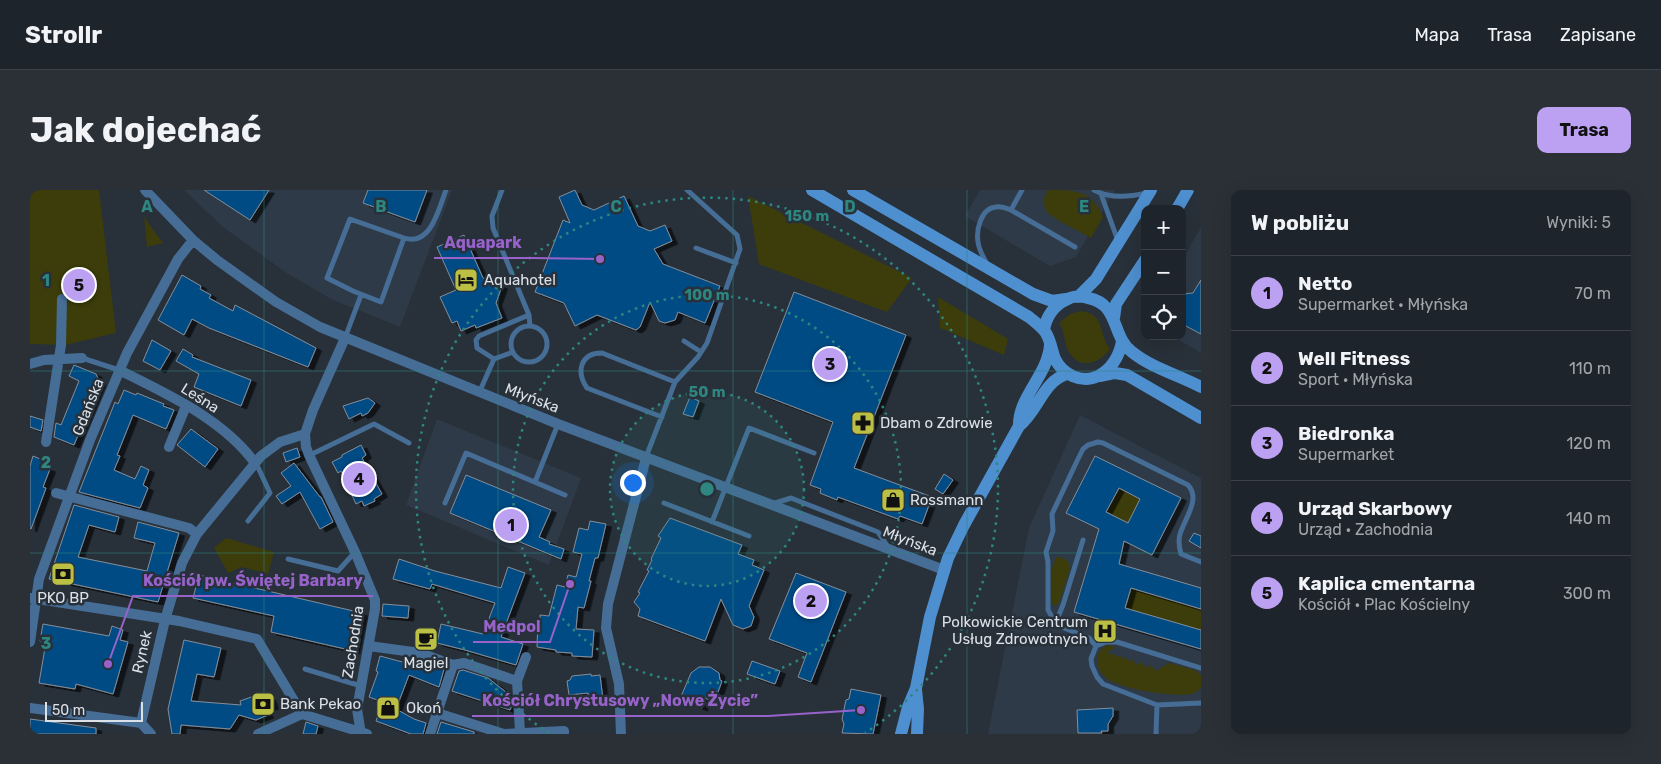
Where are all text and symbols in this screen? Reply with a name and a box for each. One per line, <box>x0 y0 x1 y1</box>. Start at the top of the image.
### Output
text: Strollr <box>25 21 102 49</box>
text: Mapa <box>1414 24 1459 46</box>
text: Trasa <box>1487 24 1532 46</box>
text: Zapisane <box>1560 24 1636 46</box>
button: Trasa <box>1537 107 1631 153</box>
text: Jak dojechać <box>30 109 261 151</box>
text: A <box>141 197 153 216</box>
text: B <box>375 197 387 216</box>
text: C <box>610 197 622 216</box>
text: D <box>844 197 856 216</box>
text: E <box>1079 197 1089 216</box>
map controls <box>1141 205 1186 340</box>
button: + <box>1141 205 1186 250</box>
text: 150 m <box>785 207 829 225</box>
text: W pobliżu <box>1251 210 1349 235</box>
text: Wyniki: 5 <box>1546 213 1611 232</box>
callout: Aquapark <box>434 227 532 258</box>
text: Aquapark <box>444 233 522 252</box>
button: − <box>1141 250 1186 295</box>
pin: 5 <box>63 266 95 304</box>
hotel icon: Aquahotel <box>453 267 479 293</box>
text: 1 <box>42 271 50 290</box>
place label: Aquahotel <box>484 271 556 289</box>
text: Netto <box>1298 272 1352 295</box>
text: 1 <box>1263 284 1271 303</box>
text: 70 m <box>1574 284 1611 303</box>
text: 100 m <box>685 286 729 304</box>
button: locate <box>1141 295 1186 340</box>
text: Supermarket · Młyńska <box>1298 295 1468 314</box>
pin: 3 <box>814 345 846 383</box>
text: Well Fitness <box>1298 347 1410 370</box>
text: 2 <box>1262 359 1272 378</box>
text: 110 m <box>1569 359 1611 378</box>
text: Sport · Młyńska <box>1298 370 1413 389</box>
street label: Gdańska <box>68 376 108 438</box>
street label: Leśna <box>178 379 222 417</box>
street label: Młyńska <box>502 379 562 417</box>
text: 50 m <box>689 383 725 401</box>
pharmacy icon: Dbam o Zdrowie <box>850 410 876 436</box>
place label: Dbam o Zdrowie <box>880 414 993 432</box>
text: Biedronka <box>1298 422 1395 445</box>
text: 3 <box>1262 434 1272 453</box>
text: 120 m <box>1566 434 1611 453</box>
text: Supermarket <box>1298 445 1394 464</box>
text: 2 <box>41 453 51 472</box>
pin: 4 <box>343 460 375 498</box>
your location <box>620 470 646 496</box>
centre of rings <box>698 480 716 498</box>
shop icon: Rossmann <box>880 487 906 513</box>
place label: Rossmann <box>910 491 983 509</box>
text: Urząd Skarbowy <box>1298 497 1452 520</box>
pin: 1 <box>495 506 527 544</box>
text: 4 <box>1262 509 1272 528</box>
text: 140 m <box>1566 509 1611 528</box>
text: Urząd · Zachodnia <box>1298 520 1433 539</box>
street label: Młyńska <box>880 522 940 560</box>
bank icon: PKO BP <box>50 561 76 587</box>
callout: Kościół pw. Świętej Barbary <box>133 565 373 596</box>
text: Kościół pw. Świętej Barbary <box>143 570 363 590</box>
text: Kaplica cmentarna <box>1298 572 1475 595</box>
pin: 2 <box>795 582 827 620</box>
text: 5 <box>1262 584 1272 603</box>
text: 300 m <box>1563 584 1611 603</box>
place label: PKO BP <box>37 589 89 607</box>
text: Kościół · Plac Kościelny <box>1298 595 1470 614</box>
street label: Zachodnia <box>338 604 368 680</box>
callout: Medpol <box>473 611 550 642</box>
place label: Polkowickie Centrum Usług Zdrowotnych <box>942 613 1088 648</box>
text: Medpol <box>483 617 541 636</box>
hospital icon: Polkowickie Centrum Usług Zdrowotnych <box>1092 618 1118 644</box>
cafe icon: Magiel <box>413 626 439 652</box>
street label: Rynek <box>128 629 156 675</box>
text: 3 <box>41 634 51 653</box>
place label: Magiel <box>404 654 448 672</box>
callout: Kościół Chrystusowy „Nowe Życie” <box>472 685 768 716</box>
bank icon: Bank Pekao <box>250 691 276 717</box>
text: Kościół Chrystusowy „Nowe Życie” <box>482 691 758 710</box>
place label: Bank Pekao <box>280 695 361 713</box>
shop icon: Okoń <box>375 695 401 721</box>
scale bar <box>45 699 142 722</box>
place label: Okoń <box>406 699 441 717</box>
text: 50 m <box>52 702 85 719</box>

